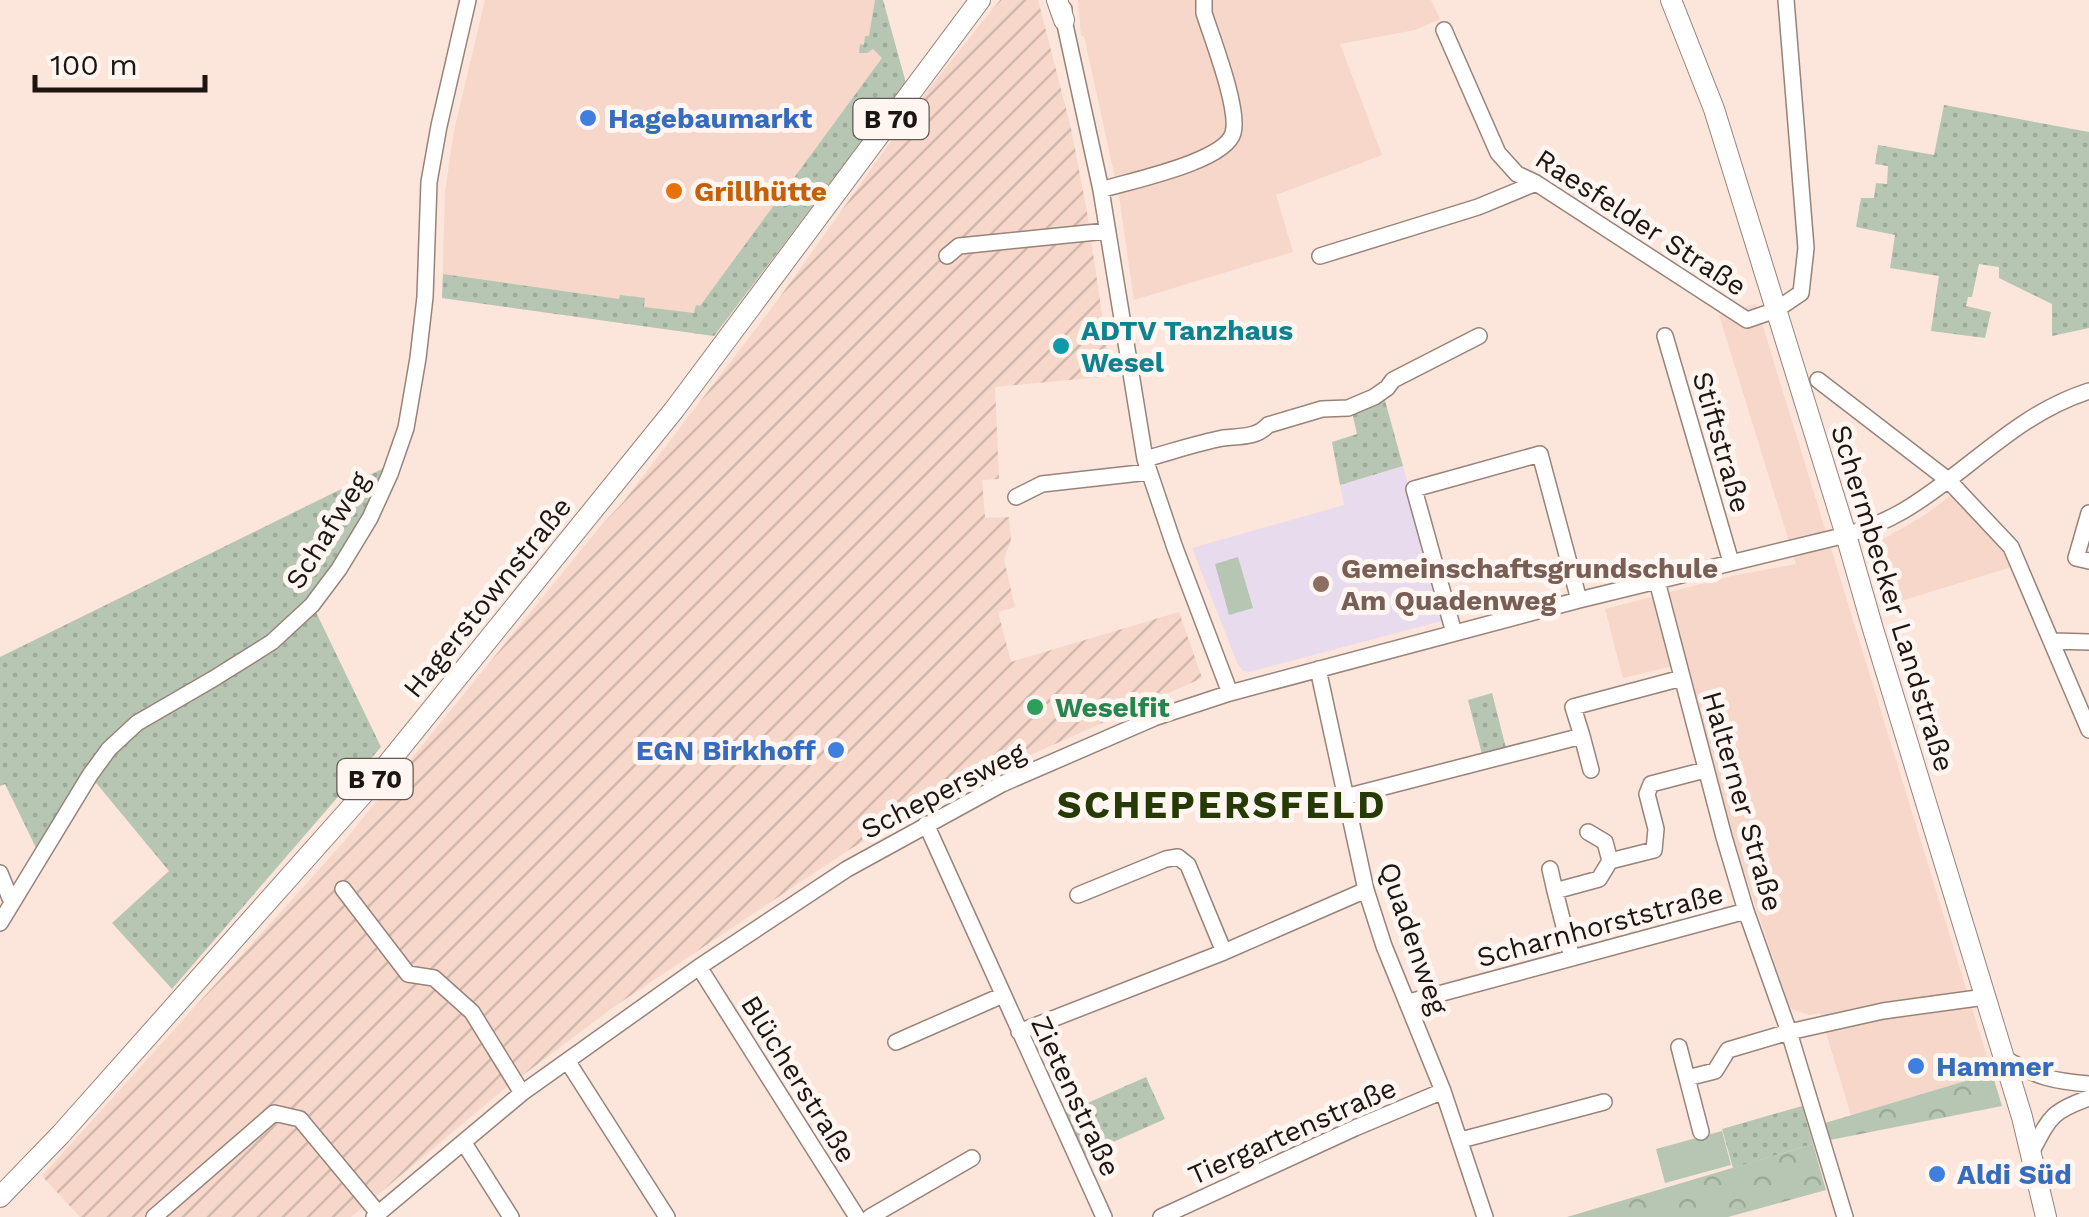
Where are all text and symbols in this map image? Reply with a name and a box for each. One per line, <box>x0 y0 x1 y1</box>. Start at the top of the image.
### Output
scale bar <box>35 30 205 92</box>
text: 100 m <box>50 47 138 82</box>
road number: B 70 <box>854 99 928 139</box>
place label: Hagebaumarkt <box>608 102 812 135</box>
marker: Hagebaumarkt <box>577 107 599 129</box>
street label: Raesfelder Straße <box>1529 142 1752 303</box>
place label: Grillhütte <box>694 175 827 208</box>
marker: Grillhütte <box>663 180 685 202</box>
place label: ADTV Tanzhaus Wesel <box>1081 314 1293 379</box>
marker: ADTV Tanzhaus Wesel <box>1050 335 1072 357</box>
street label: Stiftstraße <box>1686 368 1757 517</box>
street label: Schermbecker Landstraße <box>1824 421 1961 775</box>
street label: Schafweg <box>279 466 376 595</box>
street label: Hagerstownstraße <box>396 490 578 704</box>
place label: Gemeinschaftsgrundschule Am Quadenweg <box>1341 552 1718 617</box>
marker: Gemeinschaftsgrundschule Am Quadenweg <box>1310 573 1332 595</box>
street label: Halterner Straße <box>1695 687 1790 915</box>
place label: Weselfit <box>1055 691 1170 724</box>
marker: Weselfit <box>1024 696 1046 718</box>
place label: EGN Birkhoff <box>636 734 816 767</box>
street label: Schepersweg <box>856 735 1031 846</box>
marker: EGN Birkhoff <box>825 739 847 761</box>
road number: B 70 <box>338 759 412 799</box>
district label: SCHEPERSFELD <box>1057 783 1387 827</box>
street label: Quadenweg <box>1372 858 1455 1019</box>
street label: Scharnhorststraße <box>1473 877 1727 974</box>
street label: Blücherstraße <box>734 990 863 1169</box>
street label: Zietenstraße <box>1024 1011 1127 1182</box>
place label: Hammer <box>1936 1050 2054 1083</box>
marker: Hammer <box>1905 1055 1927 1077</box>
street label: Tiergartenstraße <box>1183 1071 1401 1192</box>
place label: Aldi Süd <box>1957 1158 2072 1191</box>
marker: Aldi Süd <box>1926 1163 1948 1185</box>

